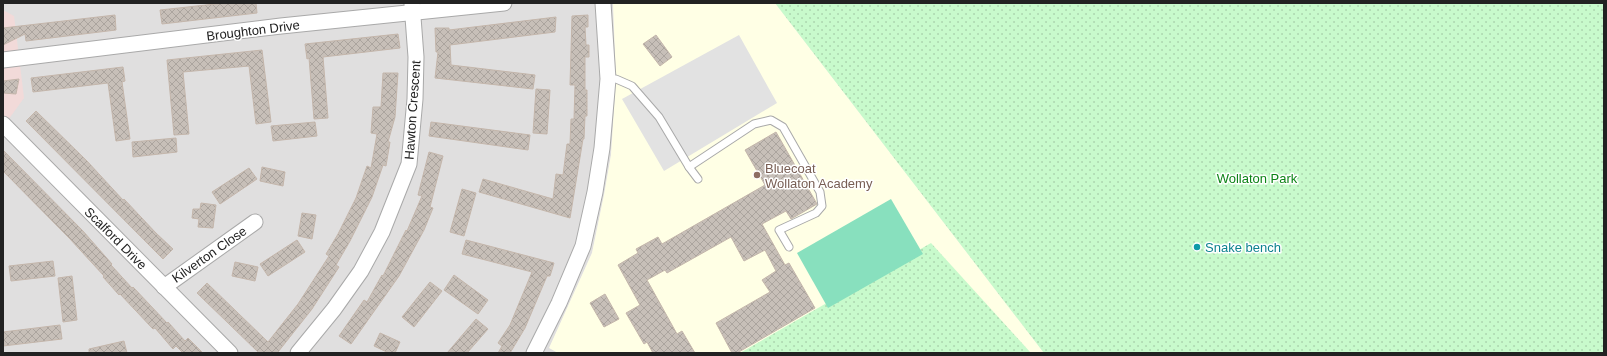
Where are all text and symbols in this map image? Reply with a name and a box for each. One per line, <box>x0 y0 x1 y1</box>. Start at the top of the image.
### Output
street label: Broughton Drive <box>206 17 301 44</box>
street label: Hawton Crescent <box>402 59 423 160</box>
place label: Bluecoat Wollaton Academy <box>765 161 873 191</box>
marker: Bluecoat Wollaton Academy <box>752 170 762 180</box>
park label: Wollaton Park <box>1217 171 1298 186</box>
street label: Scalford Drive <box>81 204 150 273</box>
street label: Kilverton Close <box>169 223 249 286</box>
place label: Snake bench <box>1205 240 1281 255</box>
marker: Snake bench <box>1192 242 1202 252</box>

